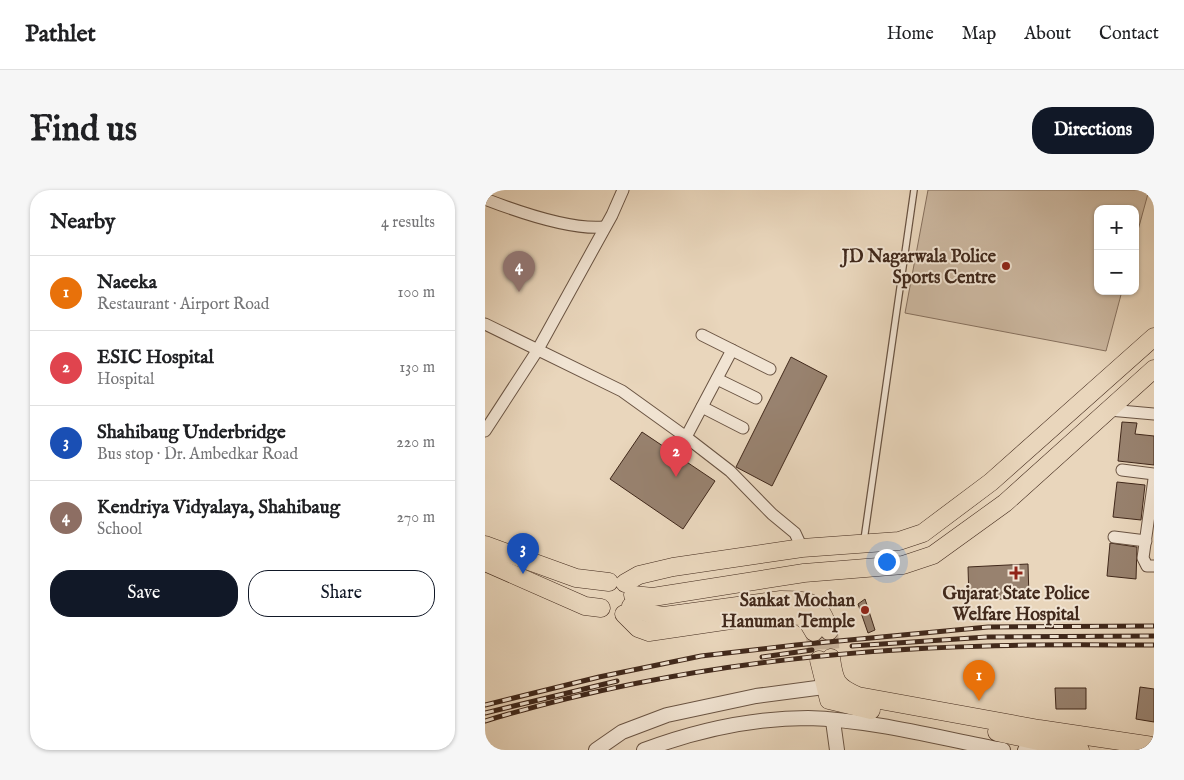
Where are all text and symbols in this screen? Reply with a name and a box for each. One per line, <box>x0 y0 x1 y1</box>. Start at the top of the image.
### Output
text: Pathlet <box>25 19 96 50</box>
text: Home <box>887 23 934 46</box>
text: Map <box>962 23 996 46</box>
text: About <box>1024 23 1071 46</box>
text: Contact <box>1099 23 1159 46</box>
button: Directions <box>1032 107 1154 154</box>
text: Find us <box>30 108 137 153</box>
map controls <box>1094 205 1139 295</box>
button: + <box>1094 205 1139 250</box>
text: Nearby <box>50 209 115 236</box>
text: 4 results <box>381 213 435 233</box>
place label: JD Nagarwala Police Sports Centre <box>840 246 997 290</box>
button: − <box>1094 250 1139 295</box>
pin: 4 <box>503 251 535 292</box>
marker: JD Nagarwala Police Sports Centre <box>1000 260 1012 272</box>
text: Naeeka <box>97 271 157 295</box>
text: 1 <box>63 283 69 303</box>
text: 100 m <box>398 283 435 303</box>
text: Restaurant · Airport Road <box>97 295 269 315</box>
text: ESIC Hospital <box>97 346 214 370</box>
text: 2 <box>62 358 70 378</box>
text: 130 m <box>399 358 435 378</box>
text: Hospital <box>97 370 154 390</box>
text: Shahibaug Underbridge <box>97 421 286 445</box>
text: 3 <box>63 433 69 453</box>
text: 220 m <box>396 433 435 453</box>
pin: 2 <box>660 436 692 477</box>
text: Bus stop · Dr. Ambedkar Road <box>97 445 298 465</box>
text: Kendriya Vidyalaya, Shahibaug <box>97 496 340 520</box>
text: 4 <box>62 508 70 528</box>
text: 270 m <box>396 508 435 528</box>
text: School <box>97 520 142 540</box>
pin: 3 <box>507 533 539 574</box>
your location <box>874 549 900 575</box>
marker: Gujarat State Police Welfare Hospital <box>1009 566 1023 580</box>
button: Save <box>50 570 238 617</box>
button: Share <box>248 570 435 617</box>
place label: Gujarat State Police Welfare Hospital <box>942 583 1090 627</box>
place label: Sankat Mochan Hanuman Temple <box>721 590 856 634</box>
marker: Sankat Mochan Hanuman Temple <box>859 604 871 616</box>
pin: 1 <box>963 660 995 701</box>

